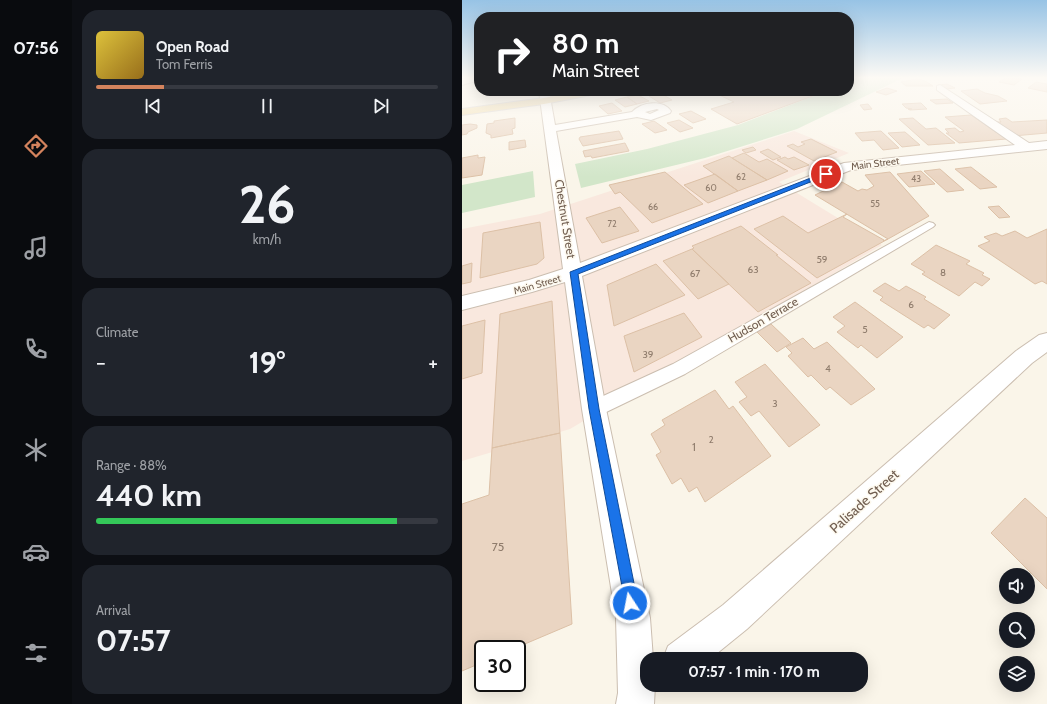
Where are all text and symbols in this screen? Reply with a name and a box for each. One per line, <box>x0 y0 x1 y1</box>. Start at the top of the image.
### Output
text: 80 m <box>552 26 619 60</box>
icon: right <box>486 28 538 80</box>
text: 07:56 <box>13 37 59 59</box>
text: Open Road <box>156 38 229 56</box>
text: Tom Ferris <box>156 56 213 72</box>
text: Main Street <box>552 60 639 82</box>
icon: previous <box>142 95 164 117</box>
icon: pause <box>256 95 278 117</box>
icon: next <box>370 95 392 117</box>
icon: directions <box>22 132 50 160</box>
street label: Main Street <box>850 154 901 173</box>
pin <box>809 157 843 191</box>
icon: arrive <box>815 163 837 185</box>
house number: 62 <box>736 171 746 182</box>
text: 26 <box>239 173 295 236</box>
house number: 43 <box>911 173 921 184</box>
street label: Chestnut Street <box>552 178 579 259</box>
house number: 60 <box>705 182 717 193</box>
house number: 55 <box>870 198 880 209</box>
house number: 66 <box>648 201 658 212</box>
house number: 72 <box>607 218 617 229</box>
text: km/h <box>253 231 281 247</box>
icon: music <box>22 234 50 262</box>
house number: 59 <box>816 253 828 266</box>
house number: 63 <box>747 263 759 276</box>
house number: 8 <box>940 266 946 279</box>
house number: 67 <box>690 267 700 280</box>
street label: Main Street <box>512 271 563 297</box>
street label: Hudson Terrace <box>725 293 801 346</box>
house number: 6 <box>908 298 914 311</box>
house number: 5 <box>862 323 868 336</box>
text: Climate <box>96 324 138 340</box>
icon: phone <box>22 335 50 363</box>
text: 19° <box>249 344 285 381</box>
house number: 39 <box>642 348 654 361</box>
text: − <box>96 349 106 376</box>
text: + <box>428 349 438 376</box>
house number: 4 <box>825 362 831 375</box>
house number: 3 <box>772 397 778 410</box>
house number: 2 <box>708 433 714 446</box>
icon: climate <box>22 436 50 464</box>
house number: 1 <box>692 439 696 454</box>
text: Range · 88% <box>96 457 167 473</box>
street label: Palisade Street <box>826 465 903 537</box>
text: 440 km <box>96 477 202 514</box>
icon: car <box>22 538 50 566</box>
house number: 75 <box>492 539 504 554</box>
map controls <box>999 568 1035 692</box>
button: sound <box>999 568 1035 604</box>
position arrow <box>609 582 651 624</box>
text: Arrival <box>96 602 131 618</box>
button: search <box>999 612 1035 648</box>
text: 07:57 <box>96 622 171 659</box>
icon: filters <box>22 639 50 667</box>
speed limit sign: 30 <box>474 640 526 692</box>
button: layers <box>999 656 1035 692</box>
text: 07:57 · 1 min · 170 m <box>688 663 820 681</box>

